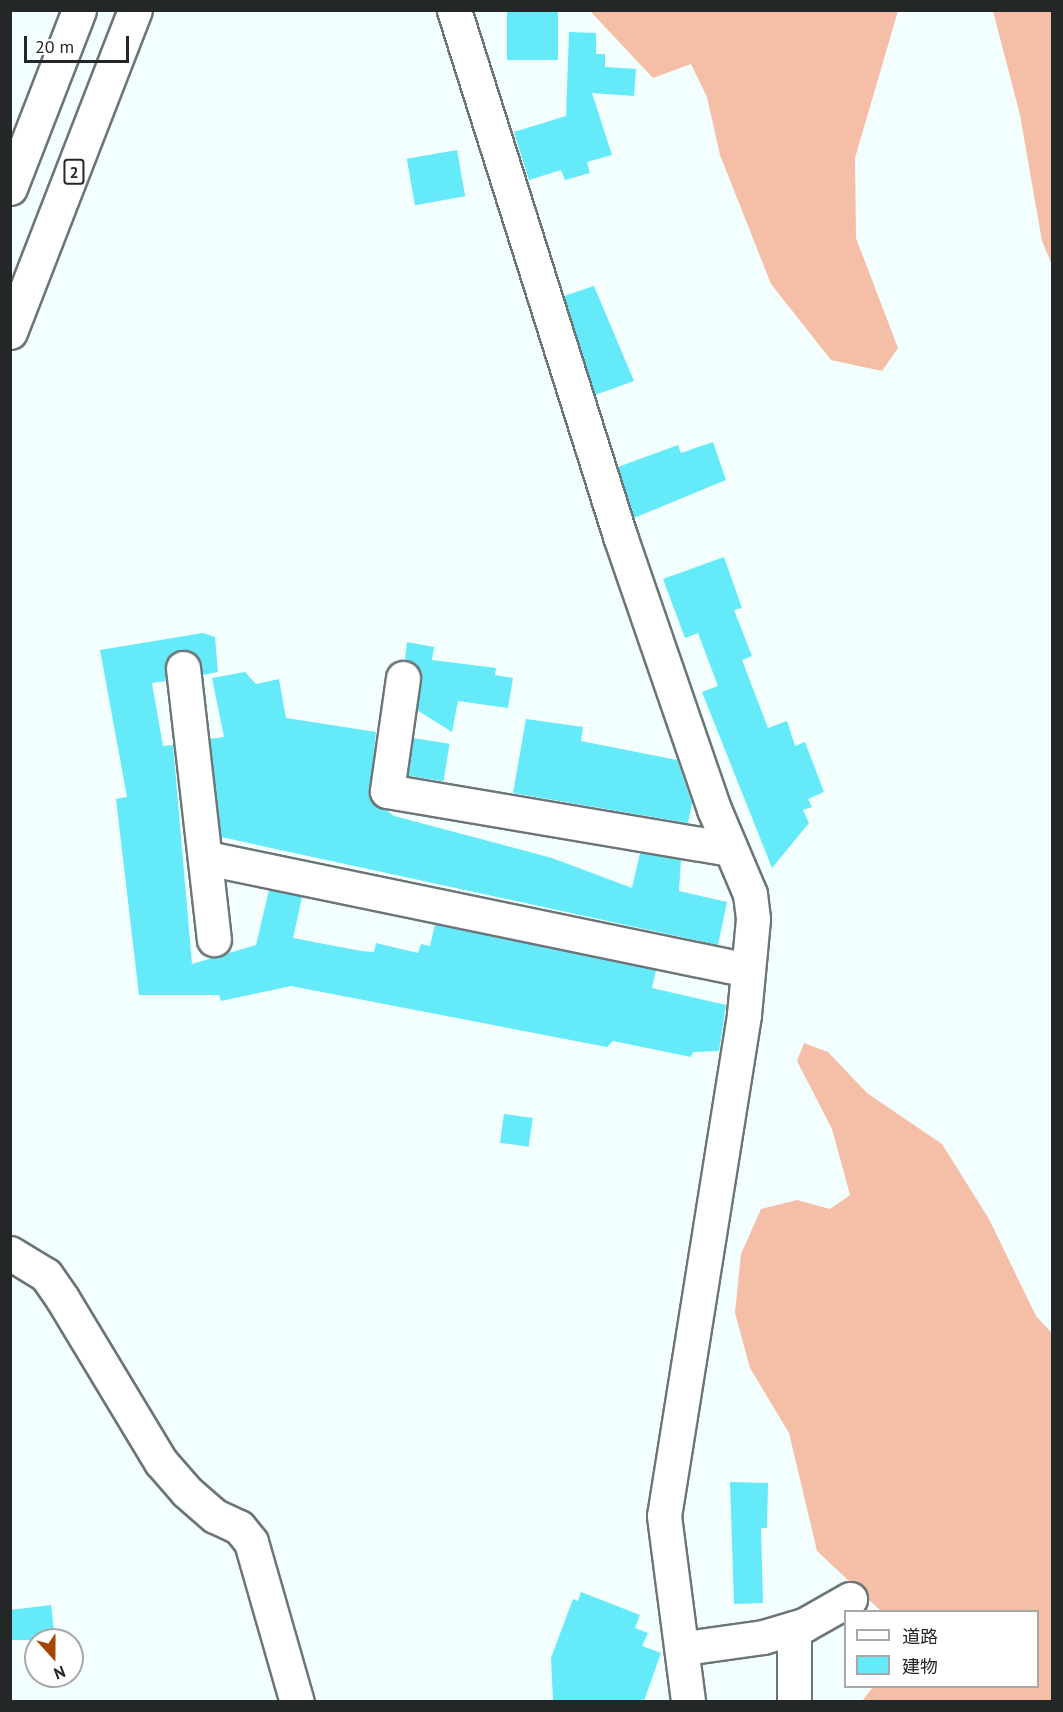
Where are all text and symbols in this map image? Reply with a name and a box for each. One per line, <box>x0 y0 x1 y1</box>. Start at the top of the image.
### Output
scale bar <box>27 24 132 62</box>
text: 20 m <box>35 35 74 58</box>
road number: 2 <box>62 159 86 185</box>
legend <box>844 1610 1039 1688</box>
text: 道路 <box>902 1625 938 1648</box>
north arrow <box>24 1628 84 1688</box>
text: 建物 <box>902 1655 938 1678</box>
text: N <box>51 1662 68 1684</box>

